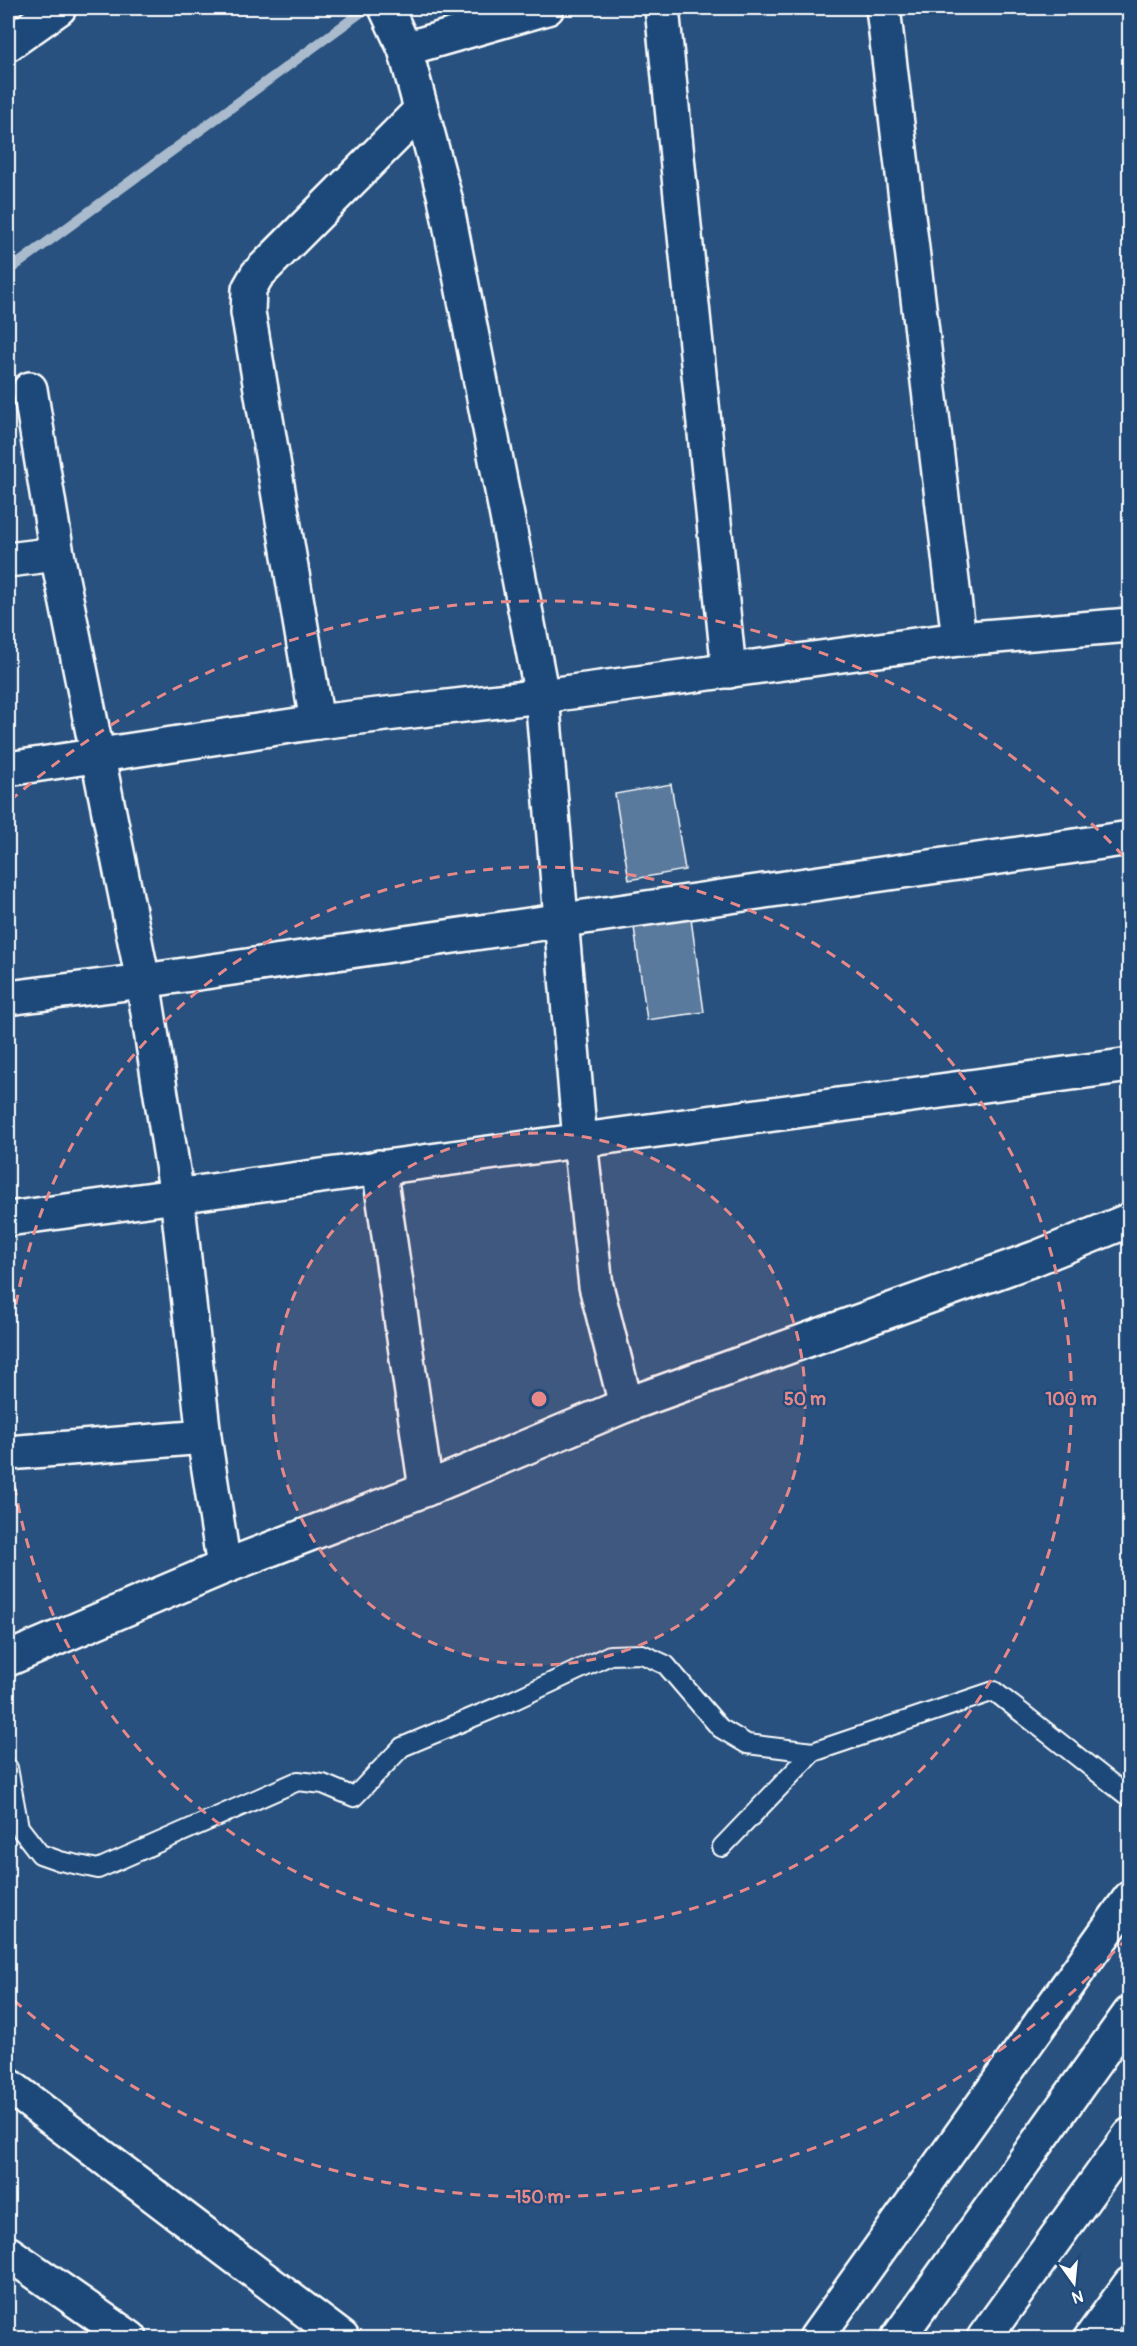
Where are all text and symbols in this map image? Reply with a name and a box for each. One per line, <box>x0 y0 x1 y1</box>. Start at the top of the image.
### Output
text: 50 m <box>784 1388 826 1411</box>
text: 100 m <box>1045 1388 1097 1411</box>
centre of rings <box>529 1389 549 1409</box>
text: 150 m <box>515 2186 564 2209</box>
north arrow <box>1044 2253 1104 2313</box>
text: N <box>1070 2285 1085 2308</box>

